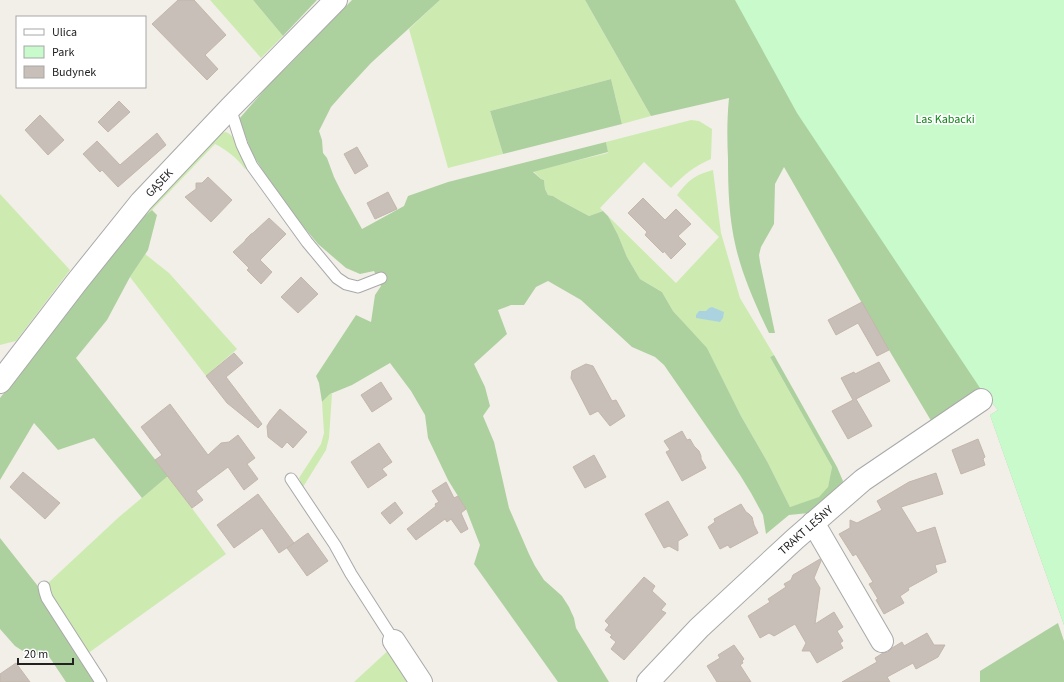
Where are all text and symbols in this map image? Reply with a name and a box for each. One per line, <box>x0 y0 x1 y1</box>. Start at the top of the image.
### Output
legend <box>16 16 146 88</box>
text: Ulica <box>52 24 77 41</box>
text: Park <box>52 44 74 61</box>
text: Budynek <box>52 64 96 81</box>
park label: Las Kabacki <box>915 111 975 128</box>
street label: GĄSEK <box>141 165 177 201</box>
street label: TRAKT LEŚNY <box>775 501 837 559</box>
scale bar <box>18 640 73 666</box>
text: 20 m <box>24 646 48 663</box>

